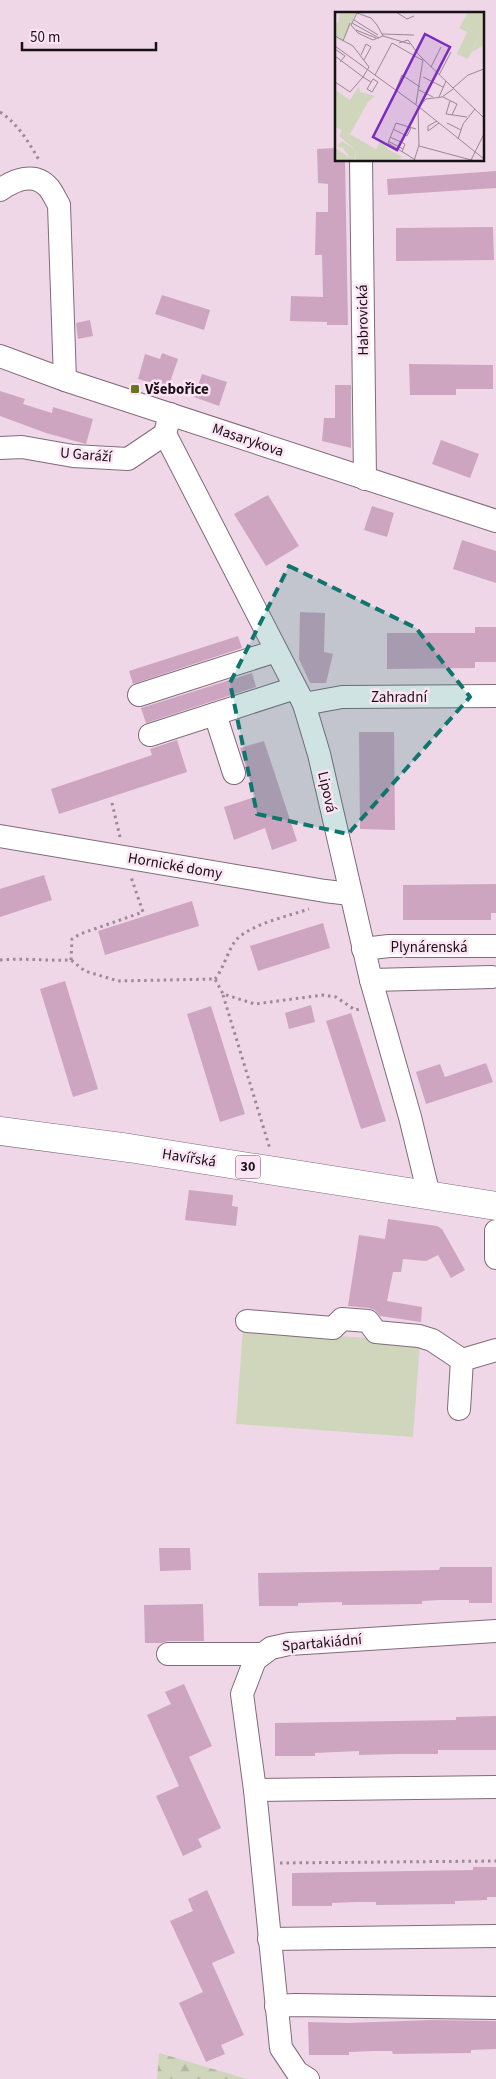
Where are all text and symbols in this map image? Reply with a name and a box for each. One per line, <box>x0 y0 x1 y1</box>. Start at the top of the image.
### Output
inset map <box>335 12 484 161</box>
scale bar <box>22 20 156 52</box>
text: 50 m <box>30 27 60 48</box>
street label: Habrovická <box>352 284 374 356</box>
place label: Všebořice <box>144 379 209 400</box>
marker: Všebořice <box>129 383 141 395</box>
street label: Masarykova <box>209 418 287 462</box>
street label: U Garáží <box>59 442 114 468</box>
street label: Zahradní <box>371 687 428 708</box>
street label: Lipová <box>312 769 342 815</box>
street label: Hornické domy <box>126 847 224 885</box>
street label: Plynárenská <box>391 937 467 958</box>
street label: Havířská <box>161 1143 217 1173</box>
road number: 30 <box>236 1156 260 1178</box>
street label: Spartakiádní <box>281 1629 364 1657</box>

